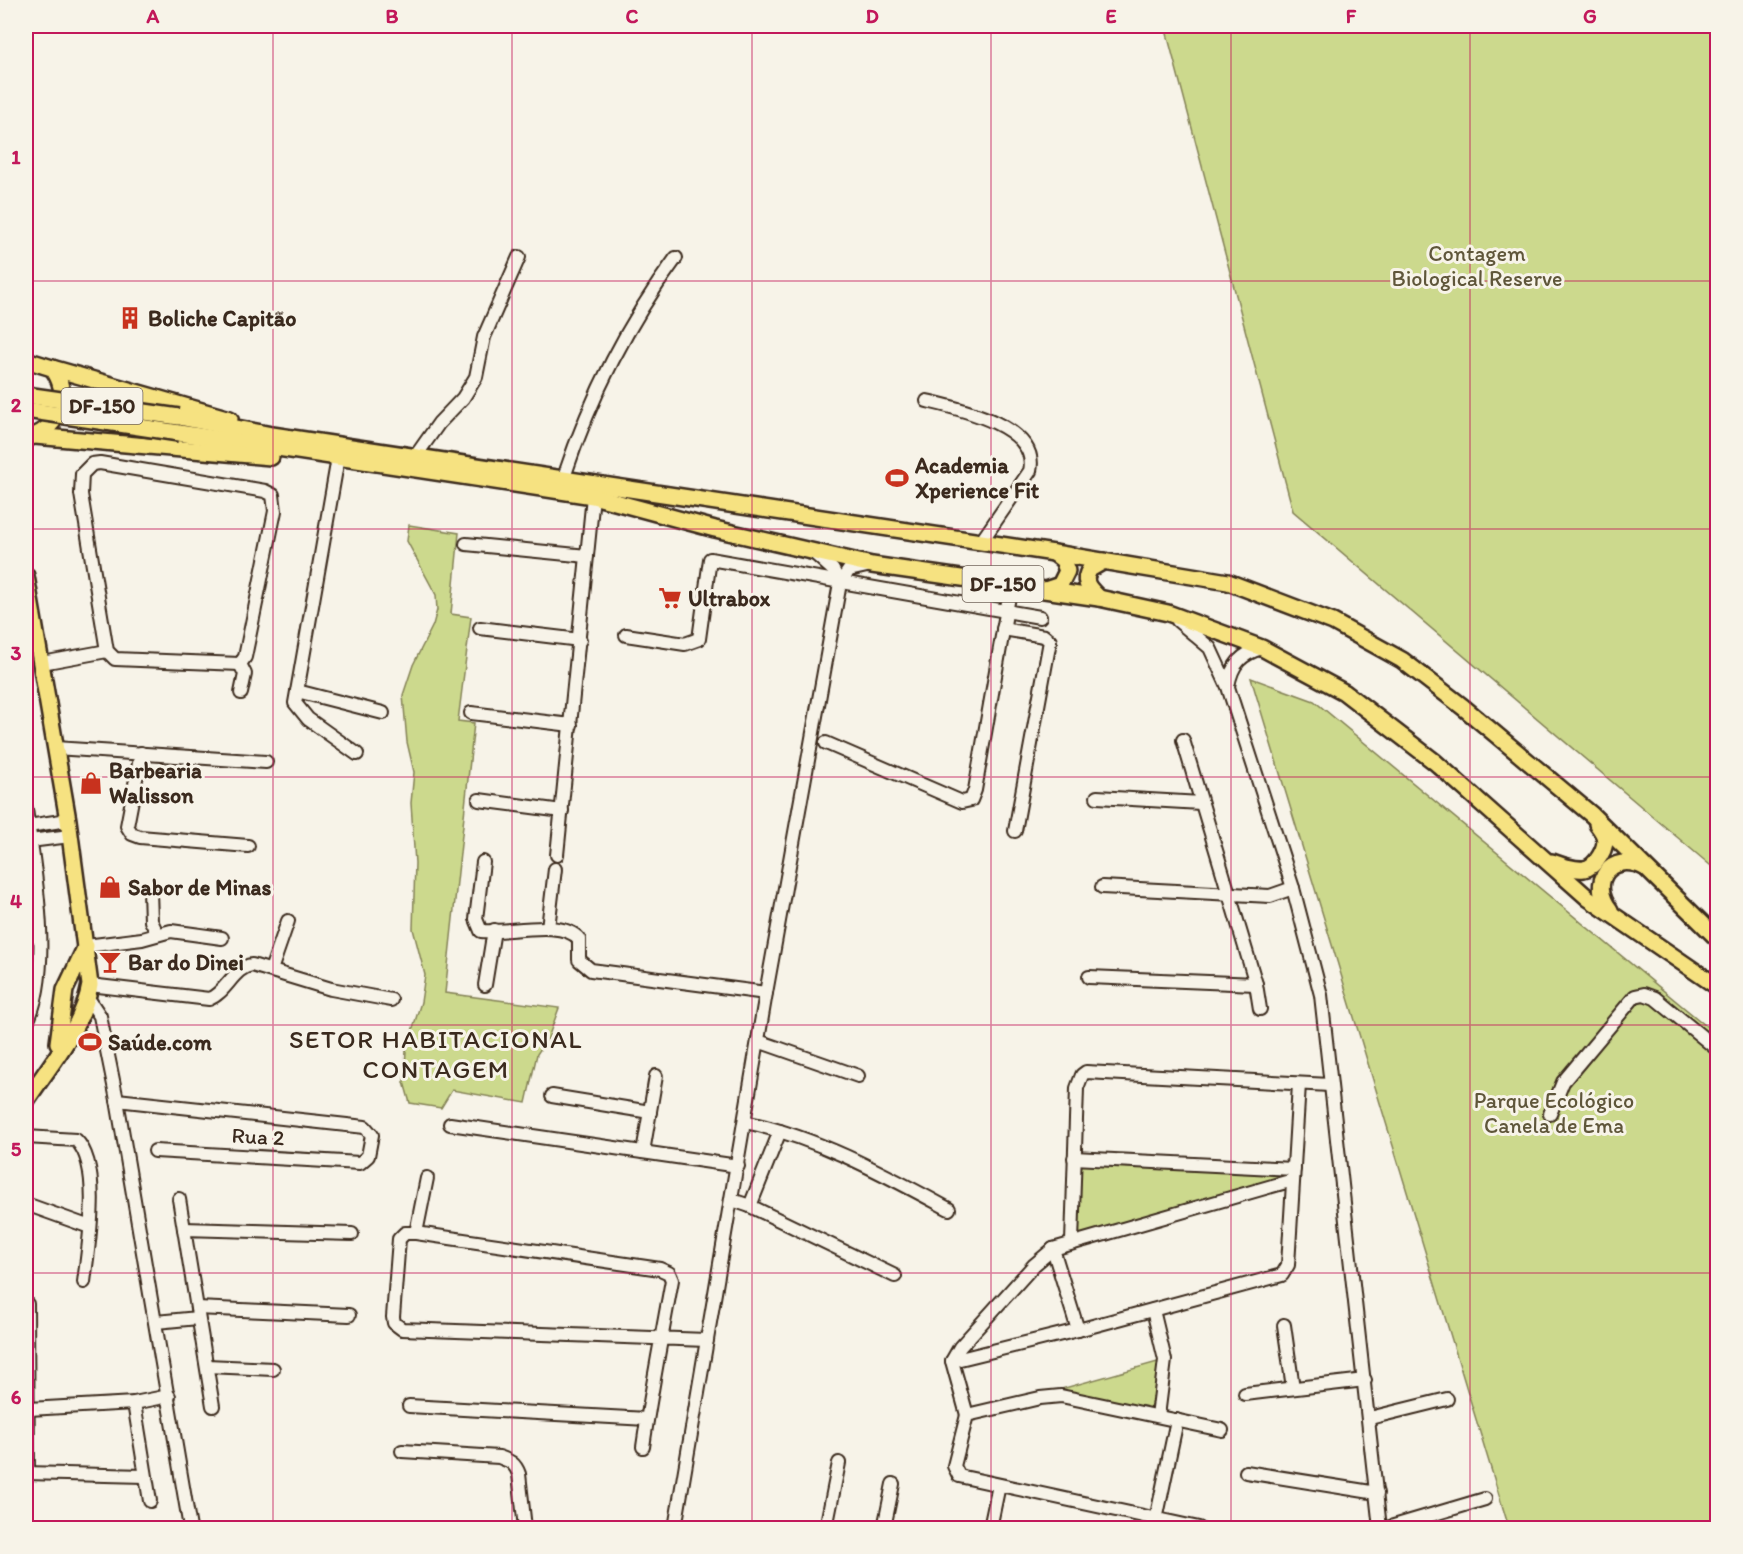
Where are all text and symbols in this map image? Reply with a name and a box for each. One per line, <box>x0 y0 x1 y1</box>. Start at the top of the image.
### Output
text: A <box>146 4 160 28</box>
text: B <box>386 4 399 28</box>
text: C <box>626 4 639 28</box>
text: D <box>865 4 879 28</box>
text: E <box>1105 4 1117 28</box>
text: F <box>1346 4 1357 28</box>
text: G <box>1583 4 1597 28</box>
text: 1 <box>11 145 21 169</box>
park label: Contagem Biological Reserve <box>1391 240 1563 292</box>
building icon: Boliche Capitão <box>117 305 143 331</box>
place label: Boliche Capitão <box>148 305 296 332</box>
road number: DF-150 <box>62 388 142 424</box>
text: 2 <box>11 393 22 417</box>
place label: Academia Xperience Fit <box>914 452 1040 504</box>
sports icon: Academia Xperience Fit <box>884 465 910 491</box>
road number: DF-150 <box>962 566 1044 602</box>
supermarket icon: Ultrabox <box>657 585 683 611</box>
place label: Ultrabox <box>688 585 771 612</box>
text: 3 <box>11 641 22 665</box>
place label: Barbearia Walisson <box>109 757 202 809</box>
shop icon: Barbearia Walisson <box>78 770 104 796</box>
shop icon: Sabor de Minas <box>97 874 123 900</box>
place label: Sabor de Minas <box>128 874 271 901</box>
text: 4 <box>10 889 22 913</box>
bar icon: Bar do Dinei <box>97 949 123 975</box>
place label: Bar do Dinei <box>128 949 244 976</box>
district label: SETOR HABITACIONAL CONTAGEM <box>289 1023 583 1085</box>
sports icon: Saúde.com <box>77 1029 103 1055</box>
place label: Saúde.com <box>108 1029 212 1056</box>
park label: Parque Ecológico Canela de Ema <box>1474 1087 1634 1139</box>
street label: Rua 2 <box>231 1122 285 1151</box>
text: 5 <box>11 1137 22 1161</box>
text: 6 <box>11 1385 22 1409</box>

